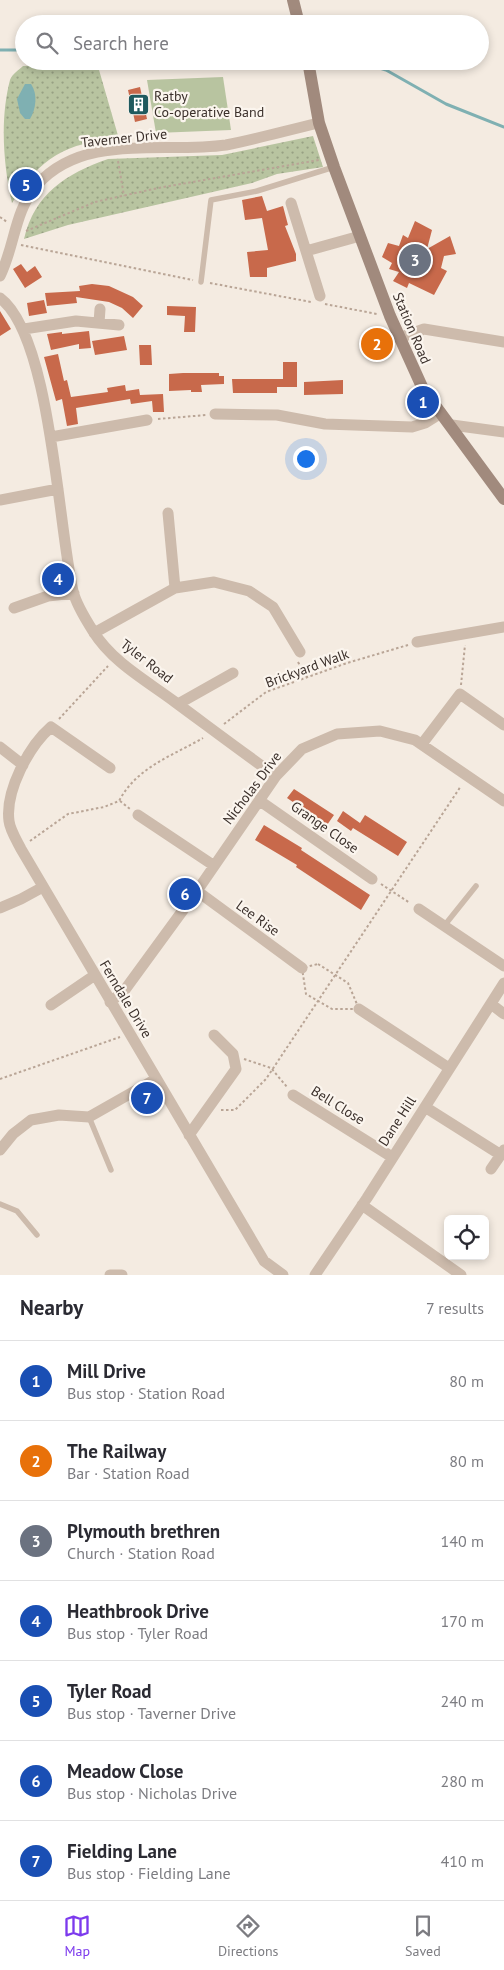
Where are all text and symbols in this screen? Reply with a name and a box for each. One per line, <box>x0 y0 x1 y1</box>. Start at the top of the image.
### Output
search box <box>15 15 489 70</box>
icon: search <box>33 29 61 57</box>
text: Search here <box>73 31 169 55</box>
place label: Ratby Co-operative Band <box>154 87 264 121</box>
building icon: Ratby Co-operative Band <box>126 92 150 116</box>
street label: Taverner Drive <box>80 125 168 151</box>
pin: 5 <box>10 166 42 204</box>
pin: 3 <box>399 241 431 279</box>
street label: Station Road <box>389 289 435 367</box>
pin: 2 <box>361 325 393 363</box>
pin: 1 <box>407 383 439 421</box>
your location <box>293 446 319 472</box>
pin: 4 <box>42 560 74 598</box>
street label: Tyler Road <box>117 635 177 687</box>
street label: Brickyard Walk <box>263 644 352 691</box>
street label: Nicholas Drive <box>219 748 285 828</box>
street label: Grange Close <box>288 797 362 857</box>
pin: 6 <box>169 875 201 913</box>
street label: Lee Rise <box>233 896 283 940</box>
street label: Ferndale Drive <box>96 957 156 1041</box>
pin: 7 <box>131 1079 163 1117</box>
street label: Bell Close <box>308 1082 368 1128</box>
street label: Dane Hill <box>374 1093 420 1149</box>
map controls <box>444 1215 489 1260</box>
button: locate <box>444 1215 489 1260</box>
text: Nearby <box>20 1294 83 1321</box>
text: 7 results <box>426 1298 484 1318</box>
text: Mill Drive <box>67 1359 146 1383</box>
text: 1 <box>31 1371 41 1391</box>
text: 80 m <box>449 1371 484 1391</box>
text: Bus stop · Station Road <box>67 1383 225 1403</box>
text: The Railway <box>67 1439 166 1463</box>
text: 2 <box>31 1451 41 1471</box>
text: 80 m <box>449 1451 484 1471</box>
text: Bar · Station Road <box>67 1463 190 1483</box>
text: Plymouth brethren <box>67 1519 220 1543</box>
text: 3 <box>31 1531 41 1551</box>
text: 140 m <box>441 1531 484 1551</box>
text: Church · Station Road <box>67 1543 215 1563</box>
text: Heathbrook Drive <box>67 1599 209 1623</box>
text: 4 <box>31 1611 41 1631</box>
text: 170 m <box>441 1611 484 1631</box>
text: Bus stop · Tyler Road <box>67 1623 208 1643</box>
text: Tyler Road <box>67 1679 152 1703</box>
text: 5 <box>31 1691 41 1711</box>
text: 240 m <box>441 1691 484 1711</box>
text: Bus stop · Taverner Drive <box>67 1703 236 1723</box>
text: Meadow Close <box>67 1759 183 1783</box>
text: 6 <box>31 1771 41 1791</box>
text: 280 m <box>441 1771 484 1791</box>
text: Bus stop · Nicholas Drive <box>67 1783 237 1803</box>
text: Fielding Lane <box>67 1839 177 1863</box>
text: 7 <box>31 1851 41 1871</box>
text: 410 m <box>441 1851 484 1871</box>
text: Bus stop · Fielding Lane <box>67 1863 231 1883</box>
tab: Map <box>63 1912 91 1960</box>
tab: Directions <box>218 1912 278 1960</box>
tab: Saved <box>405 1912 441 1960</box>

